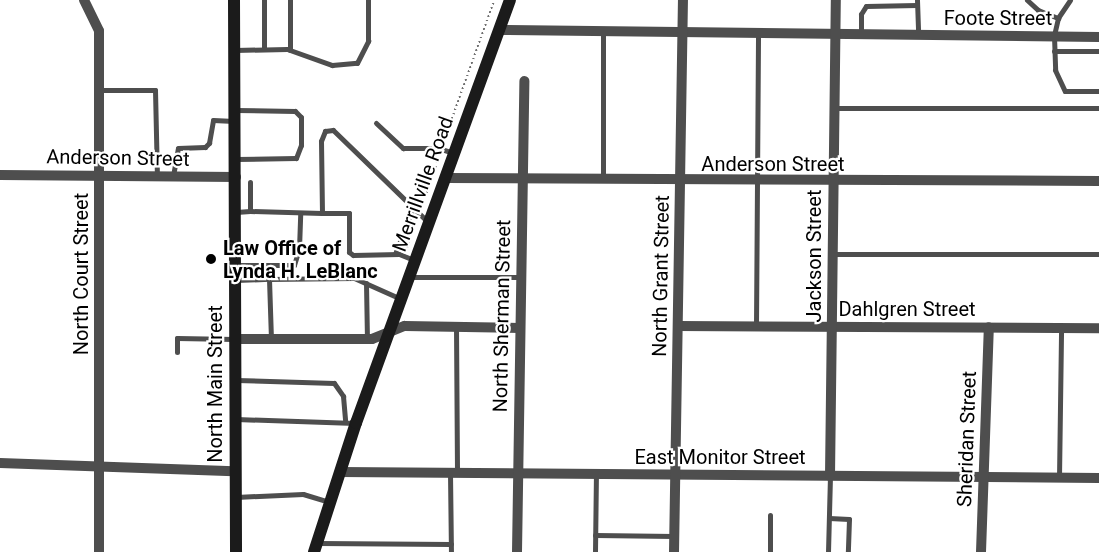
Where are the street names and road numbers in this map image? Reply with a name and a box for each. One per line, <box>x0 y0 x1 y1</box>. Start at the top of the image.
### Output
street label: Foote Street <box>944 6 1052 30</box>
street label: Merrillville Road <box>387 113 459 255</box>
street label: Anderson Street <box>46 145 190 171</box>
street label: Anderson Street <box>701 152 845 176</box>
street label: Jackson Street <box>802 189 826 323</box>
street label: North Court Street <box>69 193 93 355</box>
street label: North Grant Street <box>648 195 674 357</box>
street label: North Sherman Street <box>488 219 516 413</box>
street label: Dahlgren Street <box>838 297 976 321</box>
street label: North Main Street <box>203 305 227 463</box>
street label: Sheridan Street <box>953 371 981 507</box>
street label: East Monitor Street <box>634 445 806 469</box>

